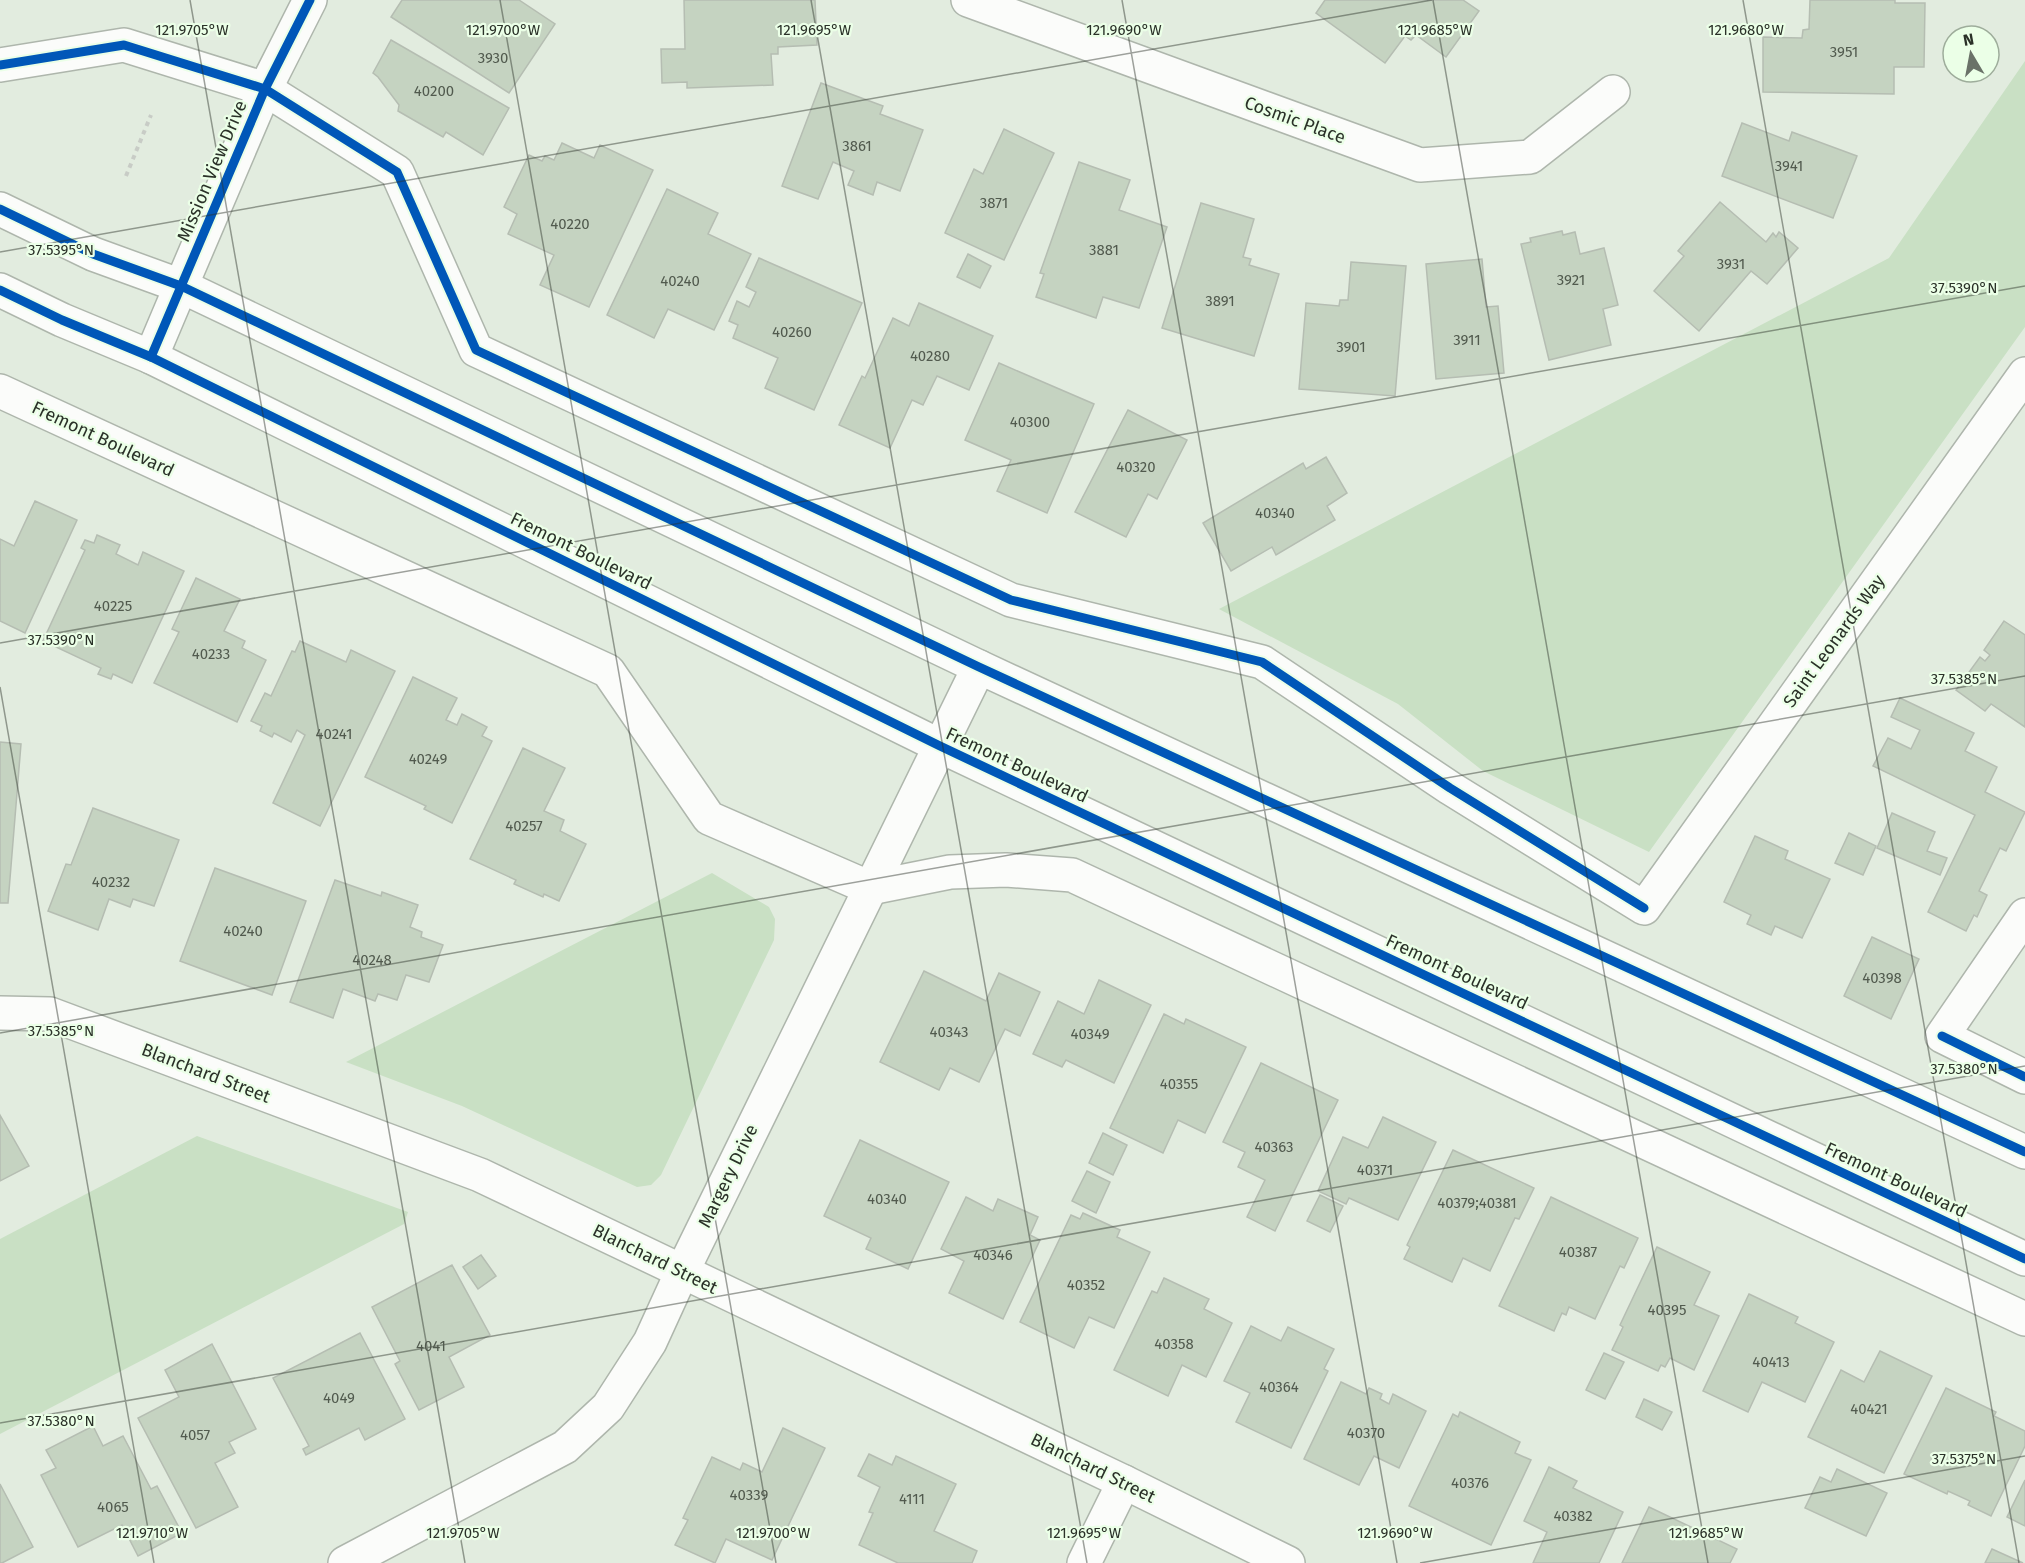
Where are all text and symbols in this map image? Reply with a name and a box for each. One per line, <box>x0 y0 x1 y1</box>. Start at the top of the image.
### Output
text: 121.9705°W <box>155 21 229 39</box>
text: 121.9700°W <box>466 21 541 39</box>
text: 121.9695°W <box>777 21 852 39</box>
text: 121.9690°W <box>1086 21 1162 39</box>
text: 121.9685°W <box>1397 21 1473 39</box>
text: 121.9680°W <box>1708 21 1785 39</box>
north arrow <box>1941 24 2001 84</box>
text: N <box>1962 29 1975 50</box>
house number: 3951 <box>1830 43 1858 61</box>
house number: 3930 <box>478 49 508 67</box>
house number: 40200 <box>414 82 454 100</box>
street label: Cosmic Place <box>1242 92 1348 148</box>
street label: Mission View Drive <box>172 97 252 245</box>
house number: 3861 <box>842 137 872 155</box>
house number: 3941 <box>1775 157 1803 175</box>
house number: 3871 <box>980 194 1008 212</box>
house number: 40220 <box>550 215 590 233</box>
text: 37.5395°N <box>28 241 94 259</box>
house number: 3881 <box>1089 241 1119 259</box>
house number: 3931 <box>1717 255 1745 273</box>
house number: 3921 <box>1557 271 1585 289</box>
house number: 40240 <box>660 272 700 290</box>
text: 37.5390°N <box>1931 279 1997 297</box>
house number: 3891 <box>1205 292 1235 310</box>
house number: 40260 <box>772 323 812 341</box>
house number: 3911 <box>1453 331 1481 349</box>
house number: 3901 <box>1336 338 1366 356</box>
house number: 40280 <box>910 347 950 365</box>
street label: Fremont Boulevard <box>28 396 178 482</box>
house number: 40300 <box>1010 413 1050 431</box>
house number: 40320 <box>1116 458 1156 476</box>
house number: 40340 <box>1255 504 1295 522</box>
street label: Fremont Boulevard <box>507 507 655 595</box>
street label: Saint Leonards Way <box>1778 570 1890 712</box>
house number: 40225 <box>94 597 132 615</box>
text: 37.5390°N <box>28 631 94 649</box>
house number: 40233 <box>192 645 230 663</box>
text: 37.5385°N <box>1931 670 1997 688</box>
street label: Fremont Boulevard <box>942 722 1092 808</box>
house number: 40241 <box>316 725 352 743</box>
house number: 40249 <box>409 750 447 768</box>
house number: 40257 <box>505 817 543 835</box>
house number: 40232 <box>92 873 130 891</box>
house number: 40240 <box>223 922 263 940</box>
street label: Fremont Boulevard <box>1382 929 1532 1015</box>
house number: 40248 <box>352 951 392 969</box>
house number: 40398 <box>1862 969 1902 987</box>
text: 37.5385°N <box>28 1022 94 1040</box>
house number: 40343 <box>930 1023 968 1041</box>
house number: 40349 <box>1070 1025 1110 1043</box>
street label: Blanchard Street <box>138 1038 274 1108</box>
text: 37.5380°N <box>1930 1060 1998 1078</box>
house number: 40355 <box>1160 1075 1198 1093</box>
street label: Margery Drive <box>694 1121 762 1231</box>
street label: Fremont Boulevard <box>1821 1137 1971 1223</box>
house number: 40363 <box>1254 1138 1294 1156</box>
house number: 40371 <box>1357 1161 1393 1179</box>
house number: 40340 <box>867 1190 907 1208</box>
house number: 40379;40381 <box>1437 1194 1517 1212</box>
street label: Blanchard Street <box>589 1219 721 1299</box>
house number: 40387 <box>1559 1243 1598 1261</box>
house number: 40346 <box>973 1246 1013 1264</box>
house number: 40352 <box>1067 1276 1105 1294</box>
house number: 40395 <box>1648 1301 1686 1319</box>
house number: 40358 <box>1154 1335 1194 1353</box>
house number: 4041 <box>416 1337 446 1355</box>
house number: 40413 <box>1752 1353 1790 1371</box>
house number: 40364 <box>1259 1378 1299 1396</box>
house number: 4049 <box>323 1389 355 1407</box>
house number: 40421 <box>1850 1400 1888 1418</box>
text: 37.5380°N <box>27 1412 95 1430</box>
house number: 40370 <box>1347 1424 1385 1442</box>
house number: 4057 <box>180 1426 210 1444</box>
street label: Blanchard Street <box>1027 1428 1159 1508</box>
text: 37.5375°N <box>1932 1450 1996 1468</box>
house number: 40376 <box>1451 1474 1489 1492</box>
house number: 40339 <box>730 1486 769 1504</box>
house number: 4111 <box>899 1490 925 1508</box>
house number: 4065 <box>97 1498 129 1516</box>
house number: 40382 <box>1553 1507 1593 1525</box>
text: 121.9710°W <box>116 1524 189 1542</box>
text: 121.9705°W <box>426 1524 500 1542</box>
text: 121.9700°W <box>736 1524 811 1542</box>
text: 121.9695°W <box>1047 1524 1122 1542</box>
text: 121.9690°W <box>1357 1524 1433 1542</box>
text: 121.9685°W <box>1668 1524 1744 1542</box>

